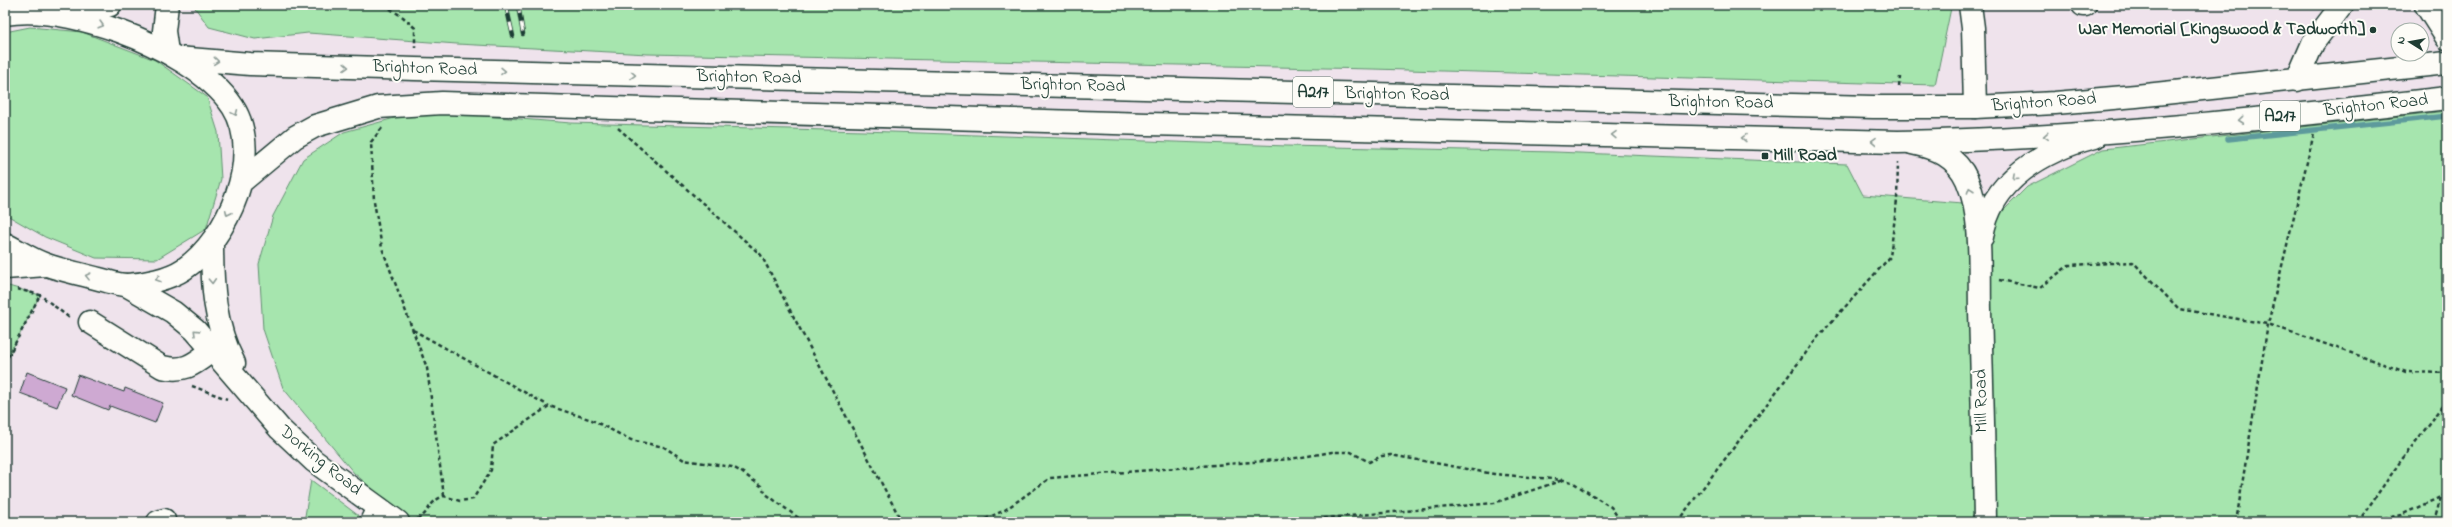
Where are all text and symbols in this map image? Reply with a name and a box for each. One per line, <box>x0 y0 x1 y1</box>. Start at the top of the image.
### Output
place label: War Memorial [Kingswood & Tadworth] <box>2078 17 2365 44</box>
one-way arrow <box>97 20 104 29</box>
north arrow <box>2390 22 2430 62</box>
marker: War Memorial [Kingswood & Tadworth] <box>2368 25 2378 35</box>
text: N <box>2393 35 2410 45</box>
street label: Brighton Road <box>371 54 478 85</box>
one-way arrow <box>213 56 219 65</box>
one-way arrow <box>343 62 349 71</box>
street label: Brighton Road <box>695 64 802 93</box>
one-way arrow <box>500 67 506 75</box>
one-way arrow <box>630 70 636 79</box>
street label: Brighton Road <box>1019 72 1126 101</box>
road number: A217 <box>1293 77 1333 107</box>
street label: Brighton Road <box>1343 81 1450 110</box>
street label: Brighton Road <box>1990 86 2097 121</box>
street label: Brighton Road <box>2322 88 2430 126</box>
street label: Brighton Road <box>1667 89 1774 118</box>
road number: A217 <box>2260 101 2300 131</box>
one-way arrow <box>230 108 238 116</box>
one-way arrow <box>2238 115 2244 124</box>
one-way arrow <box>1611 131 1617 139</box>
one-way arrow <box>2043 132 2049 141</box>
one-way arrow <box>1741 134 1747 142</box>
one-way arrow <box>1871 137 1877 145</box>
place label: Mill Road <box>1773 143 1838 169</box>
marker: Mill Road <box>1760 151 1770 161</box>
one-way arrow <box>2012 172 2019 179</box>
one-way arrow <box>1967 186 1975 193</box>
one-way arrow <box>225 209 233 216</box>
one-way arrow <box>84 272 91 280</box>
one-way arrow <box>155 274 162 283</box>
one-way arrow <box>208 278 216 284</box>
one-way arrow <box>193 329 201 336</box>
street label: Mill Road <box>1968 369 1996 433</box>
street label: Dorking Road <box>272 419 367 503</box>

